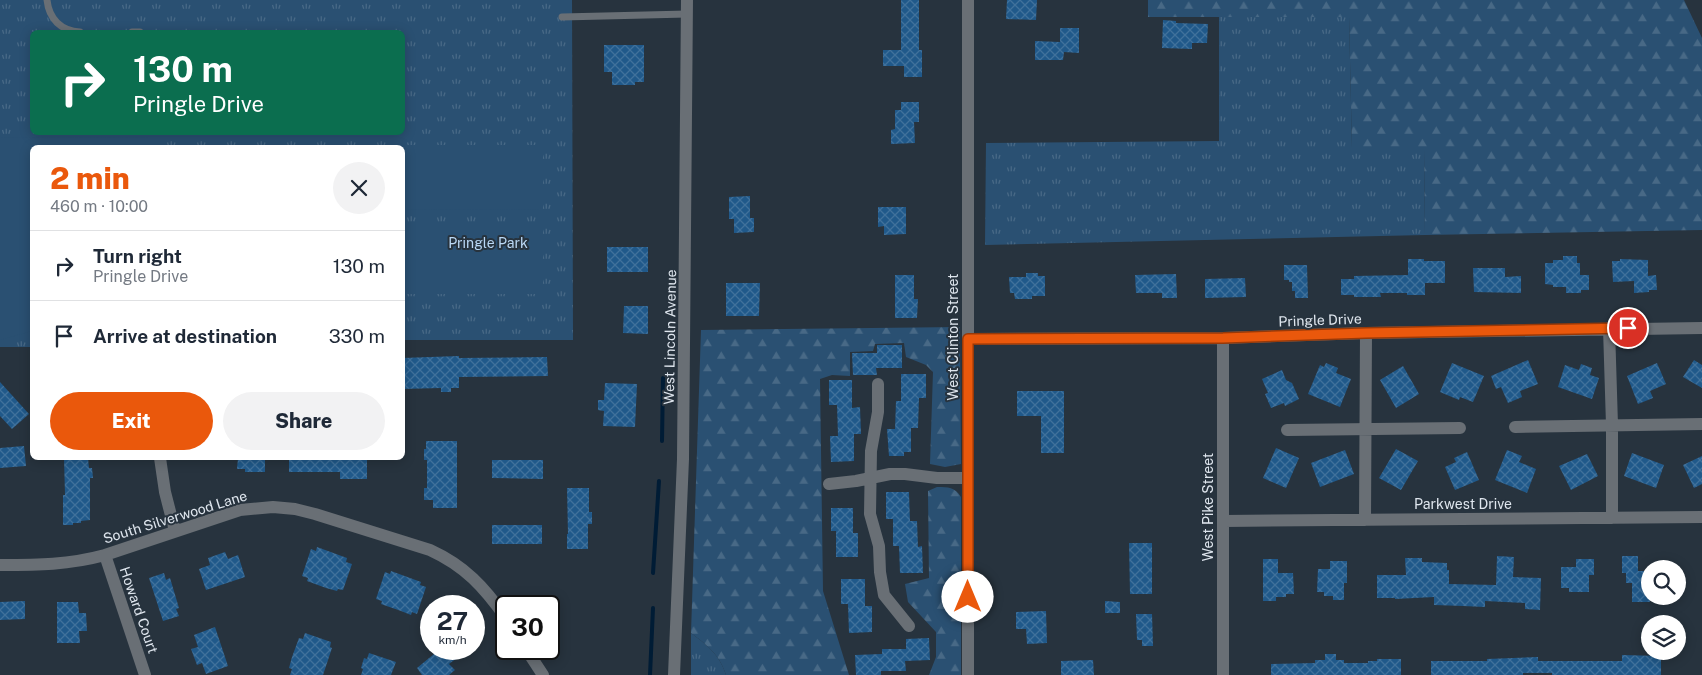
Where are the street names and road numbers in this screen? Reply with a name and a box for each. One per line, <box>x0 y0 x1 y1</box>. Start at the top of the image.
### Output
street label: West Lincoln Avenue <box>661 269 679 405</box>
street label: West Clinton Street <box>945 273 961 401</box>
street label: Pringle Drive <box>1278 311 1362 329</box>
street label: West Pike Street <box>1200 453 1216 561</box>
street label: South Silverwood Lane <box>101 487 249 547</box>
street label: Parkwest Drive <box>1414 496 1512 512</box>
street label: Howard Court <box>117 565 161 655</box>

